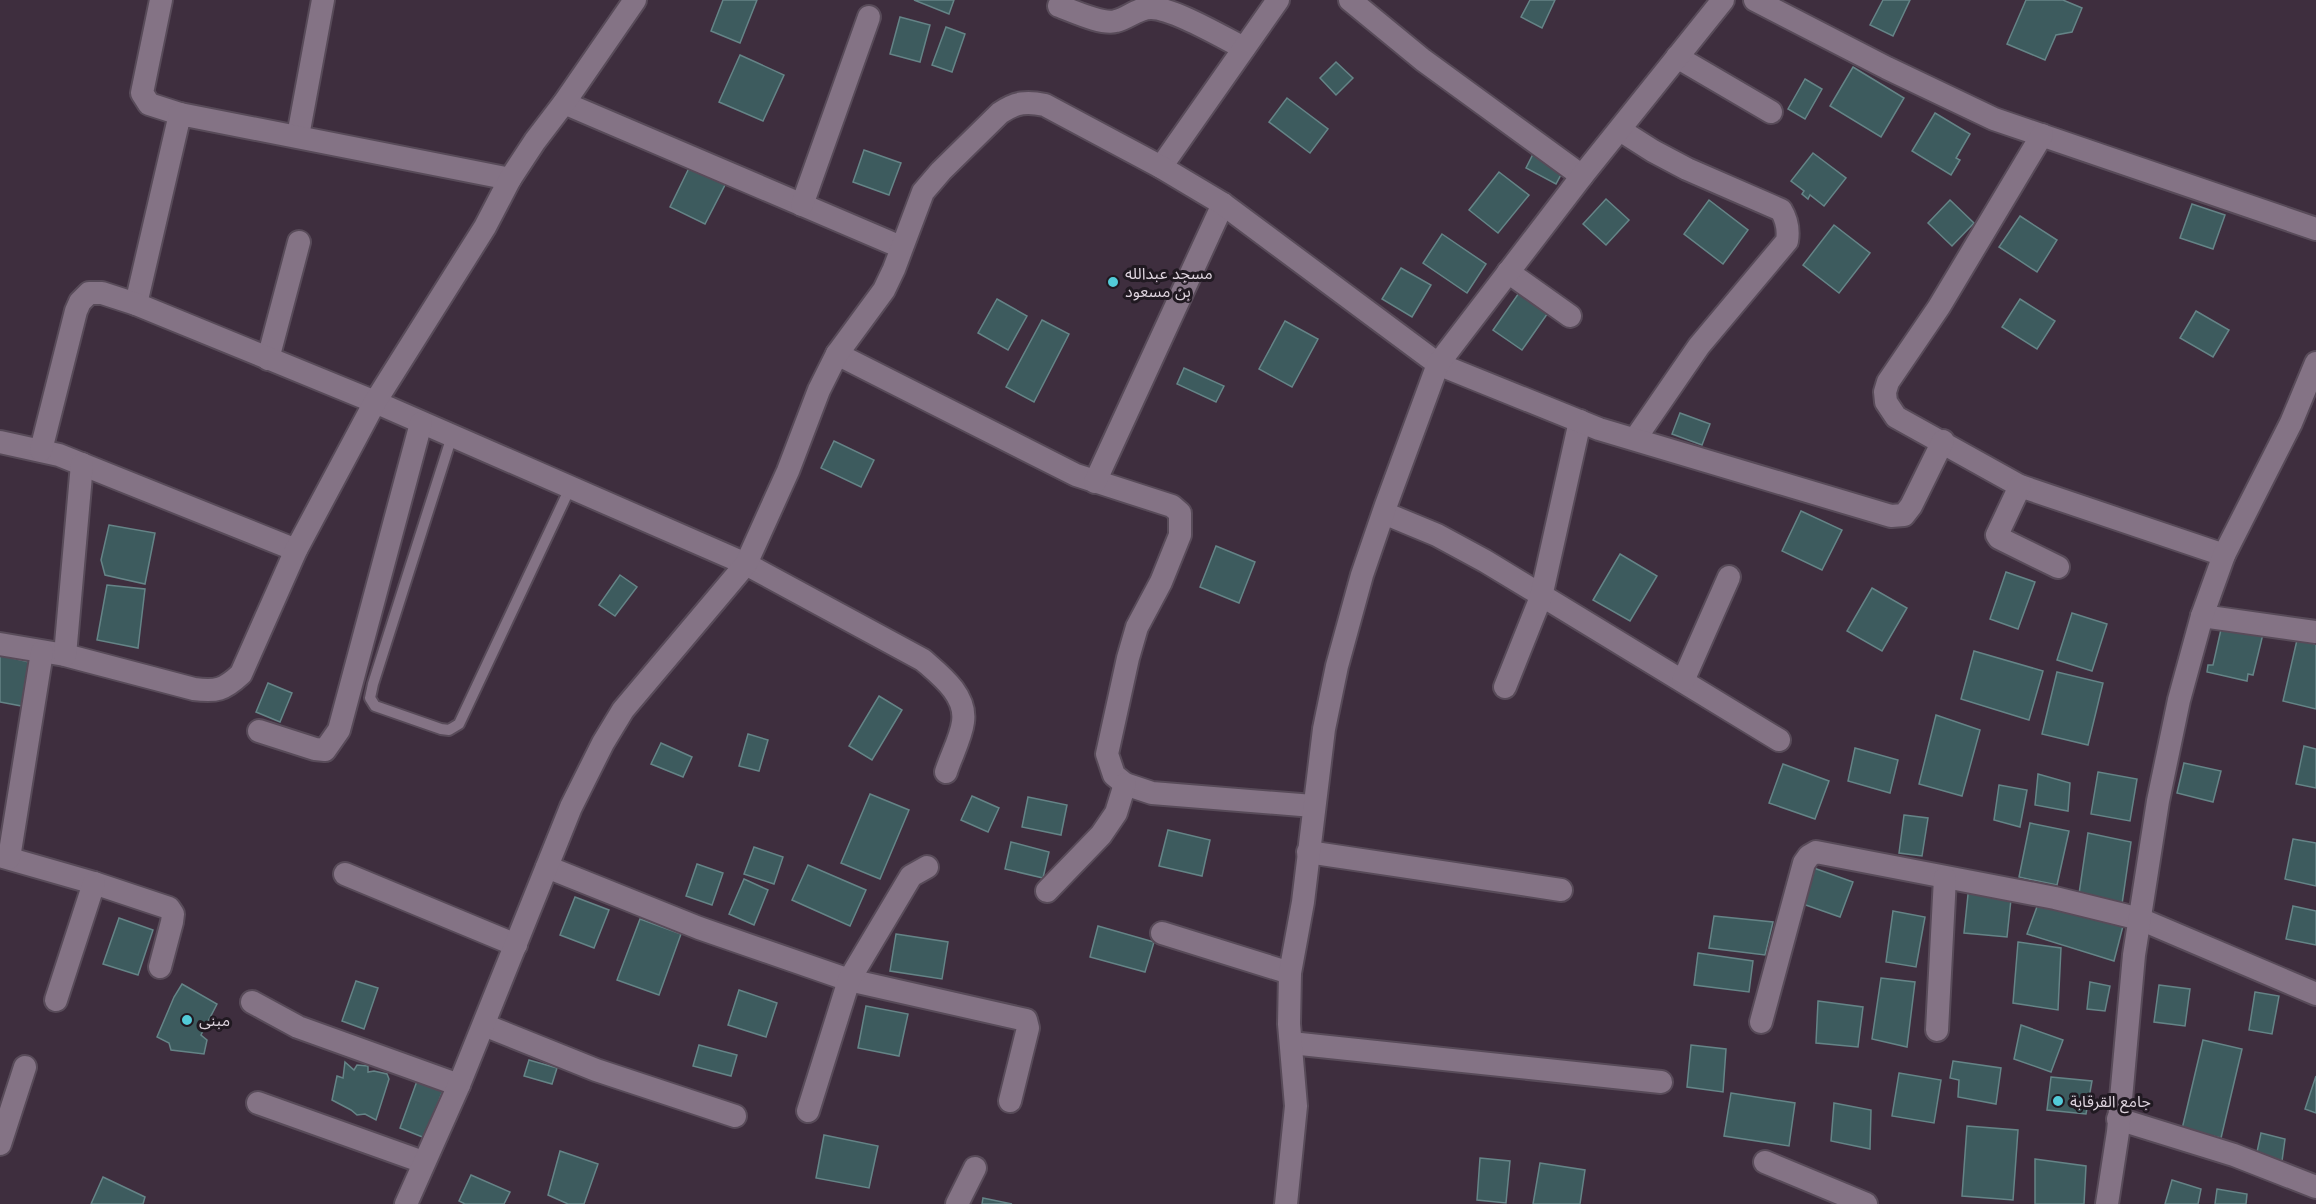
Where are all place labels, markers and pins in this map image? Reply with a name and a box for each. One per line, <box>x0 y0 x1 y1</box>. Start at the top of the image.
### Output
place label: مسجد عبدالله بن مسعود <box>1125 263 1213 301</box>
marker: مسجد عبدالله بن مسعود <box>1106 275 1120 289</box>
place label: مبنى <box>199 1010 230 1030</box>
marker: مبنى <box>180 1013 194 1027</box>
place label: جامع القرقابة <box>2070 1091 2151 1114</box>
marker: جامع القرقابة <box>2051 1094 2065 1108</box>

